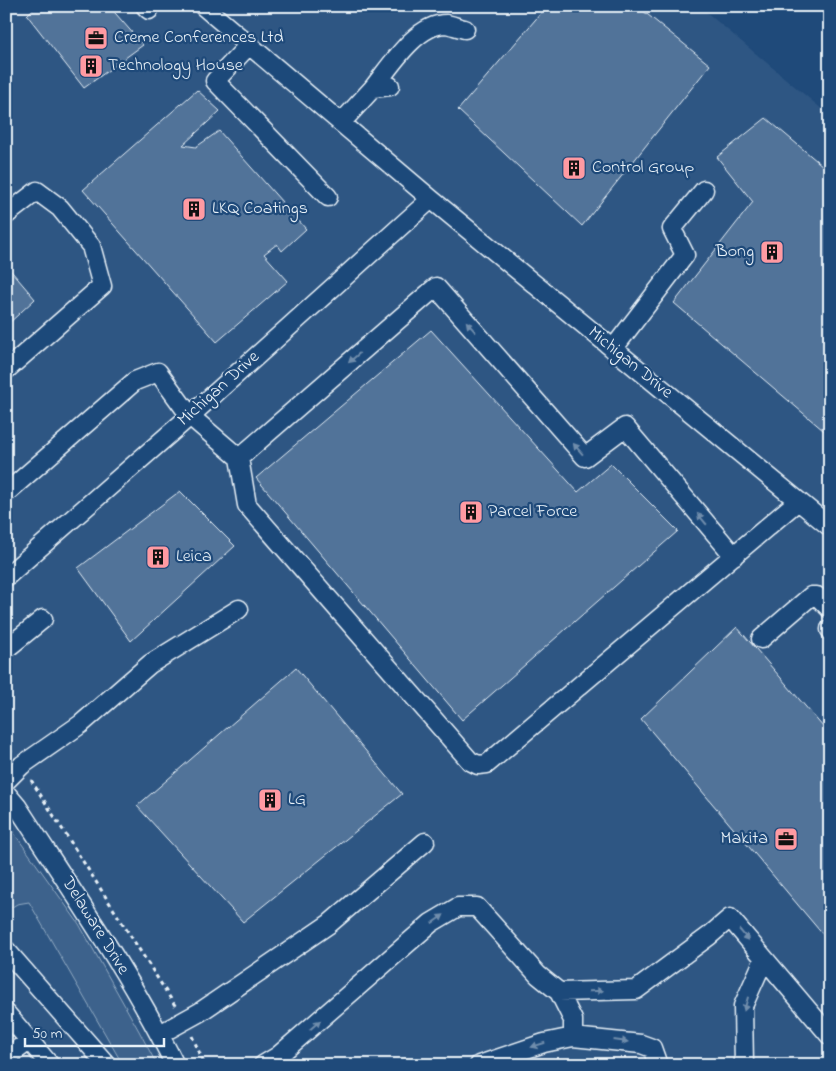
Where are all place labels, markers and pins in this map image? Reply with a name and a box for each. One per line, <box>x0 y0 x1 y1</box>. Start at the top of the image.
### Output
office icon: Creme Conferences Ltd <box>83 25 109 51</box>
place label: Creme Conferences Ltd <box>114 25 284 51</box>
building icon: Technology House <box>78 53 104 79</box>
place label: Technology House <box>108 53 244 80</box>
building icon: Control Group <box>561 155 587 181</box>
place label: Control Group <box>592 155 695 181</box>
building icon: LKQ Coatings <box>181 196 207 222</box>
place label: LKQ Coatings <box>212 196 308 223</box>
place label: Bong <box>715 239 754 266</box>
building icon: Bong <box>759 239 785 265</box>
building icon: Parcel Force <box>458 499 484 525</box>
place label: Parcel Force <box>488 499 578 525</box>
building icon: Leica <box>145 544 171 570</box>
place label: Leica <box>176 544 212 570</box>
building icon: LG <box>257 787 283 813</box>
place label: LG <box>288 787 306 813</box>
place label: Makita <box>720 826 768 852</box>
office icon: Makita <box>773 826 799 852</box>

